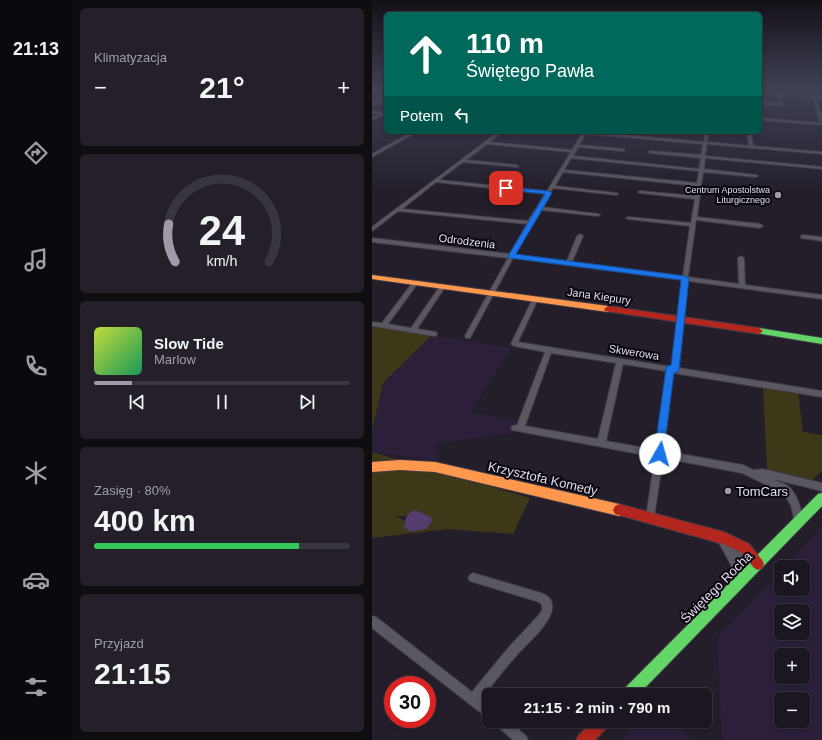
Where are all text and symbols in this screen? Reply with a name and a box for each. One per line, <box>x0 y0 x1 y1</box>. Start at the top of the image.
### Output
icon: ahead <box>400 28 452 80</box>
text: 110 m <box>466 28 544 59</box>
text: 21:13 <box>13 39 59 59</box>
text: Klimatyzacja <box>94 50 167 65</box>
text: Świętego Pawła <box>466 61 594 81</box>
text: 21° <box>199 71 245 104</box>
text: − <box>94 75 107 100</box>
text: + <box>337 75 350 100</box>
icon: left <box>451 104 473 126</box>
text: Potem <box>400 107 443 124</box>
icon: directions <box>22 139 50 167</box>
pin <box>489 171 523 205</box>
icon: arrive <box>495 177 517 199</box>
place label: Centrum Apostolstwa Liturgicznego <box>685 185 770 205</box>
marker: Centrum Apostolstwa Liturgicznego <box>773 190 783 200</box>
text: 24 <box>199 206 245 253</box>
street label: Odrodzenia <box>438 232 497 251</box>
icon: music <box>22 246 50 274</box>
text: km/h <box>207 252 238 268</box>
street label: Jana Kiepury <box>566 286 632 306</box>
text: Slow Tide <box>154 335 224 352</box>
street label: Skwerowa <box>608 342 661 362</box>
icon: phone <box>22 352 50 380</box>
text: Marlow <box>154 352 196 367</box>
icon: previous <box>126 391 148 413</box>
icon: pause <box>211 391 233 413</box>
icon: next <box>296 391 318 413</box>
position arrow <box>639 433 681 475</box>
icon: climate <box>22 459 50 487</box>
street label: Krzysztofa Komedy <box>487 459 600 499</box>
text: Zasięg · 80% <box>94 483 171 498</box>
place label: TomCars <box>736 484 789 499</box>
marker: TomCars <box>723 486 733 496</box>
text: 400 km <box>94 504 196 537</box>
street label: Świętego Rocha <box>678 548 756 626</box>
map controls <box>774 560 810 728</box>
button: sound <box>774 560 810 596</box>
icon: car <box>22 566 50 594</box>
button: layers <box>774 604 810 640</box>
text: Przyjazd <box>94 636 144 651</box>
button: + <box>774 648 810 684</box>
text: 21:15 <box>94 657 171 690</box>
icon: filters <box>22 673 50 701</box>
speed limit sign: 30 <box>384 676 436 728</box>
button: − <box>774 692 810 728</box>
text: 21:15 · 2 min · 790 m <box>524 699 670 716</box>

